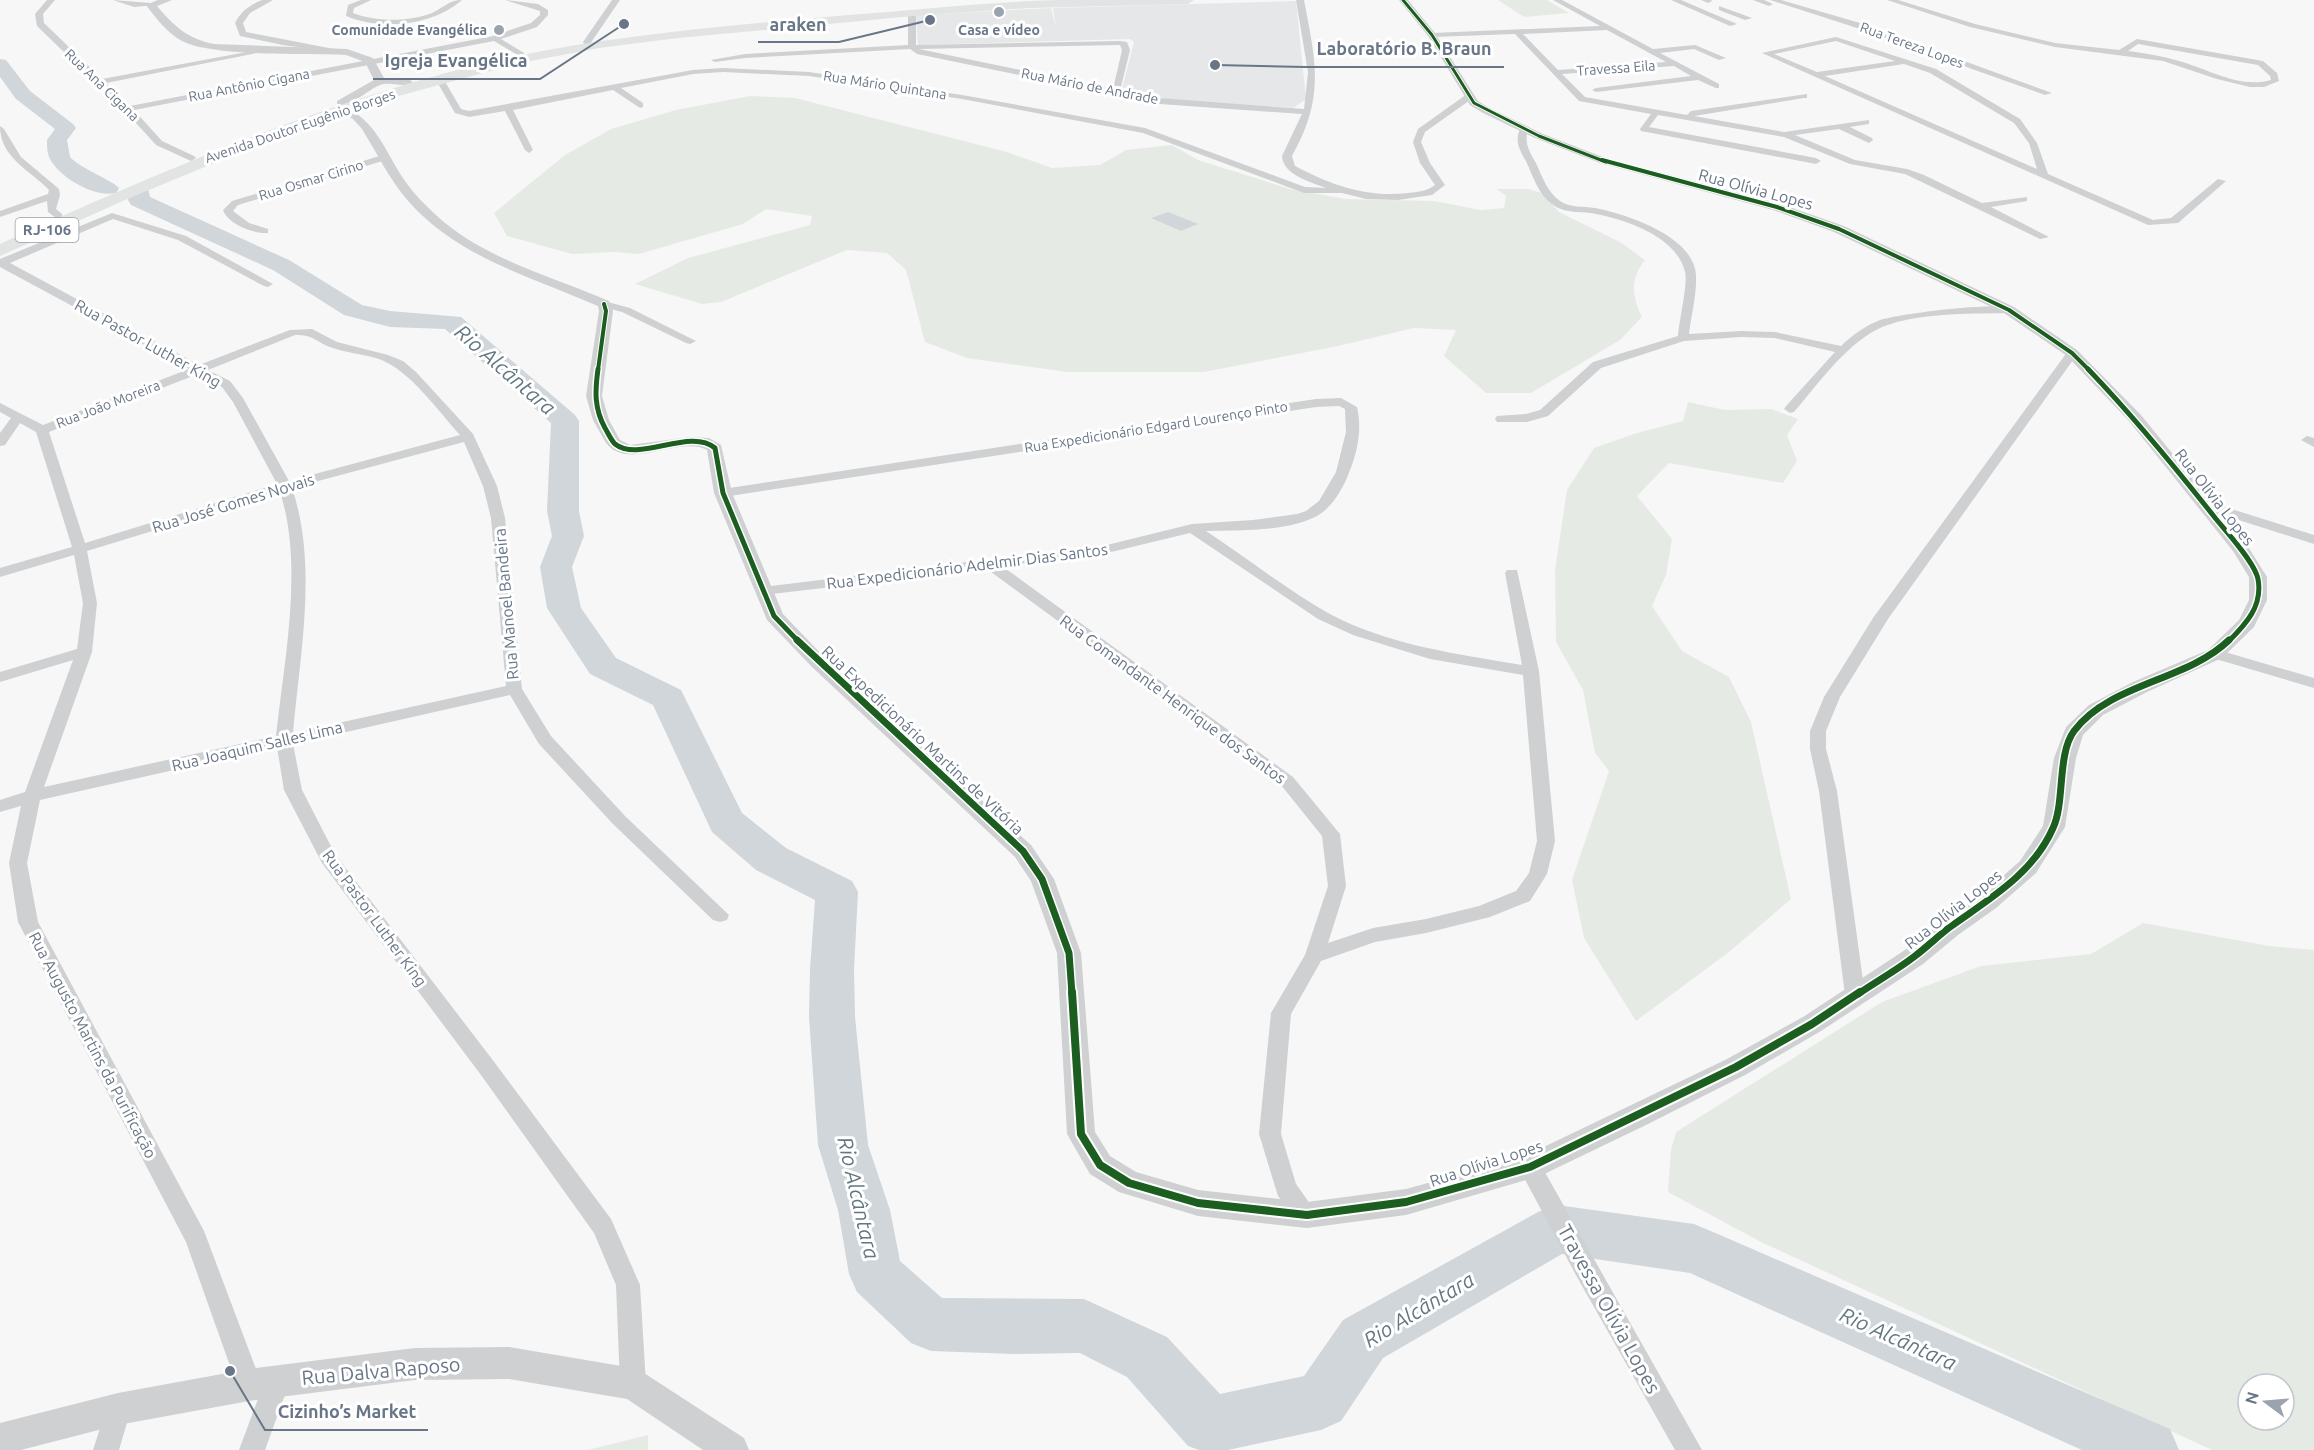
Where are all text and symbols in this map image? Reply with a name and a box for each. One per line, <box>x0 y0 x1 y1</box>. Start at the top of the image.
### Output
marker: Casa e vídeo <box>992 5 1006 19</box>
callout: araken <box>758 6 839 42</box>
text: araken <box>769 14 827 34</box>
street label: Rua Tereza Lopes <box>1858 19 1966 71</box>
place label: Comunidade Evangélica <box>332 22 487 38</box>
place label: Casa e vídeo <box>958 22 1040 38</box>
marker: Comunidade Evangélica <box>492 23 506 37</box>
callout: Laboratório B. Braun <box>1305 31 1504 67</box>
text: Laboratório B. Braun <box>1317 38 1491 58</box>
callout: Igreja Evangélica <box>373 43 540 79</box>
street label: Rua Ana Cigana <box>62 46 142 124</box>
text: Igreja Evangélica <box>385 50 527 70</box>
street label: Travessa Eila <box>1576 57 1656 79</box>
street label: Rua Antônio Cigana <box>187 65 311 105</box>
street label: Rua Mário de Andrade <box>1020 65 1160 107</box>
street label: Rua Mário Quintana <box>822 67 948 103</box>
street label: Avenida Doutor Eugênio Borges <box>203 86 397 166</box>
street label: Rua Osmar Cirino <box>257 156 365 204</box>
street label: Rua Olívia Lopes <box>1697 165 1815 213</box>
road number: RJ-106 <box>15 218 78 242</box>
street label: Rua Pastor Luther King <box>72 295 224 391</box>
water label: Rio Alcântara <box>451 319 561 419</box>
street label: Rua João Moreira <box>54 377 162 431</box>
street label: Rua Expedicionário Edgard Lourenço Pinto <box>1023 398 1289 456</box>
street label: Rua Olívia Lopes <box>2172 445 2258 549</box>
street label: Rua José Gomes Novais <box>150 470 316 536</box>
street label: Rua Manoel Bandeira <box>490 527 522 681</box>
street label: Rua Expedicionário Adelmir Dias Santos <box>825 540 1109 592</box>
street label: Rua Comandante Henrique dos Santos <box>1057 611 1289 787</box>
street label: Rua Expedicionário Martins de Vitória <box>818 642 1028 838</box>
street label: Rua Joaquim Salles Lima <box>170 718 344 774</box>
street label: Rua Pastor Luther King <box>319 846 431 990</box>
street label: Rua Olívia Lopes <box>1901 866 2005 952</box>
street label: Rua Augusto Martins da Purificação <box>26 929 160 1161</box>
water label: Rio Alcântara <box>833 1134 885 1261</box>
street label: Rua Olívia Lopes <box>1427 1136 1545 1190</box>
street label: Travessa Olívia Lopes <box>1553 1220 1665 1397</box>
water label: Rio Alcântara <box>1359 1267 1478 1352</box>
water label: Rio Alcântara <box>1837 1302 1960 1374</box>
street label: Rua Dalva Raposo <box>301 1352 461 1389</box>
north arrow <box>2236 1372 2296 1432</box>
text: N <box>2241 1390 2262 1406</box>
callout: Cizinho’s Market <box>265 1394 428 1430</box>
text: Cizinho’s Market <box>278 1401 417 1421</box>

